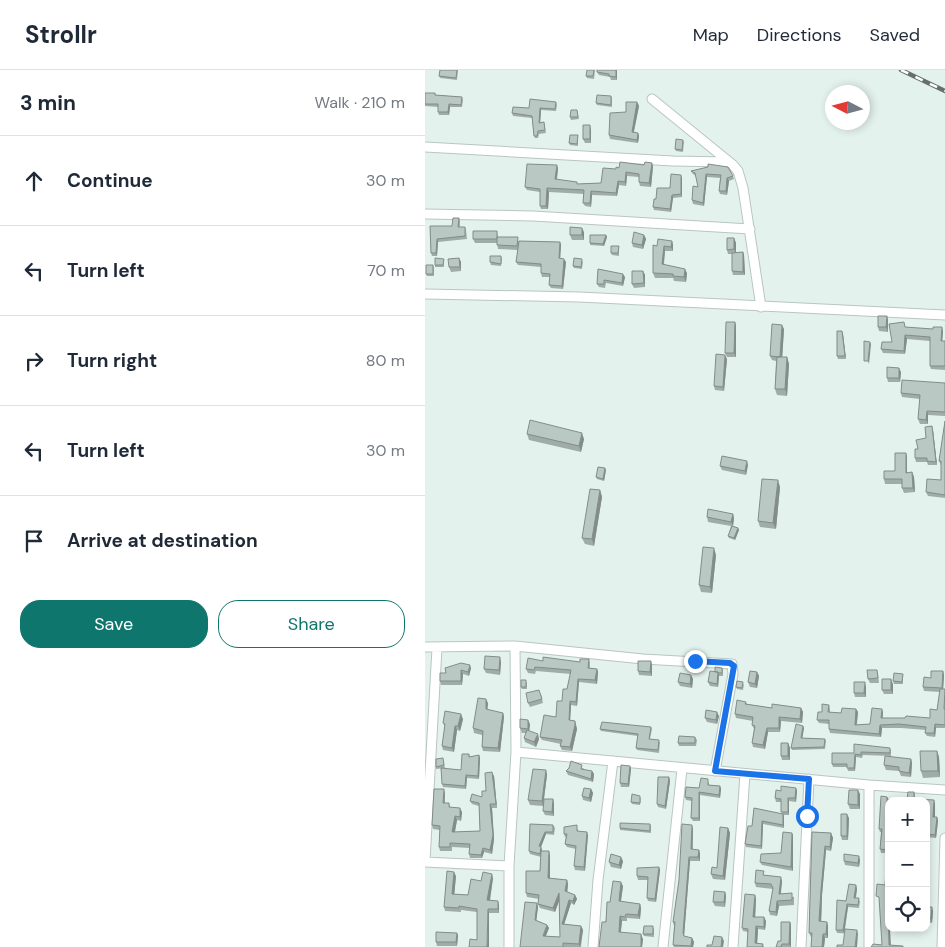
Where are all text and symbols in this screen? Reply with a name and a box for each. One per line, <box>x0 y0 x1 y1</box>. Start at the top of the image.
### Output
text: Strollr <box>25 19 97 50</box>
text: Map <box>693 23 729 47</box>
text: Directions <box>757 23 842 47</box>
text: Saved <box>870 23 920 47</box>
north arrow <box>825 85 870 130</box>
text: 3 min <box>20 89 76 117</box>
text: Walk · 210 m <box>315 92 405 113</box>
icon: ahead <box>20 167 48 195</box>
text: Continue <box>67 168 153 193</box>
text: 30 m <box>366 170 405 191</box>
icon: left <box>20 257 48 285</box>
text: Turn left <box>67 258 145 283</box>
text: 70 m <box>367 260 405 281</box>
icon: right <box>20 347 48 375</box>
text: Turn right <box>67 348 157 373</box>
text: 80 m <box>366 350 405 371</box>
icon: left <box>20 437 48 465</box>
text: Turn left <box>67 438 145 463</box>
text: 30 m <box>366 440 405 461</box>
icon: arrive <box>20 527 48 555</box>
text: Arrive at destination <box>67 528 258 553</box>
button: Save <box>20 600 208 648</box>
button: Share <box>218 600 405 648</box>
route end <box>684 650 707 673</box>
map controls <box>885 797 930 932</box>
button: + <box>885 797 930 842</box>
route start <box>796 805 819 828</box>
button: − <box>885 842 930 887</box>
button: locate <box>885 887 930 932</box>

